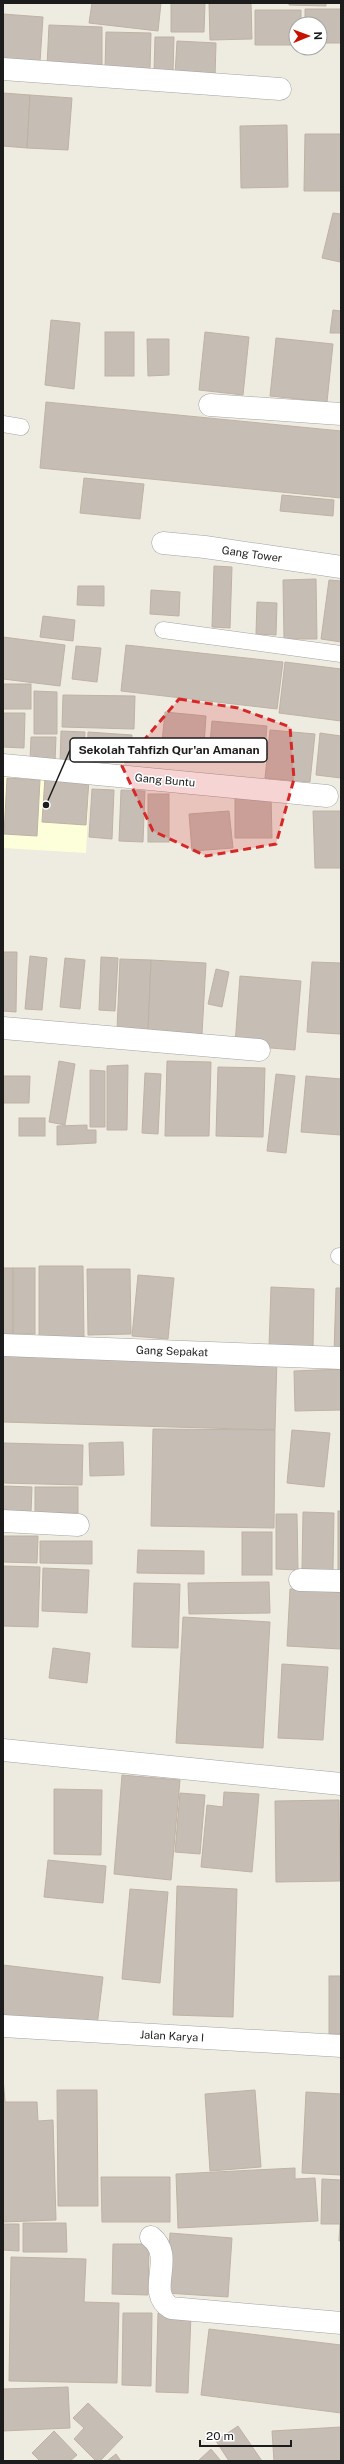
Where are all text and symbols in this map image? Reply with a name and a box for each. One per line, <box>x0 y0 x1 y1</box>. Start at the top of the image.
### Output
north arrow <box>288 16 328 56</box>
text: N <box>312 31 324 40</box>
street label: Gang Tower <box>221 544 283 564</box>
callout: Sekolah Tahfizh Qur'an Amanan <box>70 738 267 762</box>
text: Sekolah Tahfizh Qur'an Amanan <box>78 743 260 757</box>
street label: Gang Buntu <box>134 771 196 789</box>
street label: Gang Sepakat <box>136 1344 208 1358</box>
street label: Jalan Karya I <box>140 2028 204 2044</box>
scale bar <box>200 2422 291 2448</box>
text: 20 m <box>206 2429 234 2443</box>

